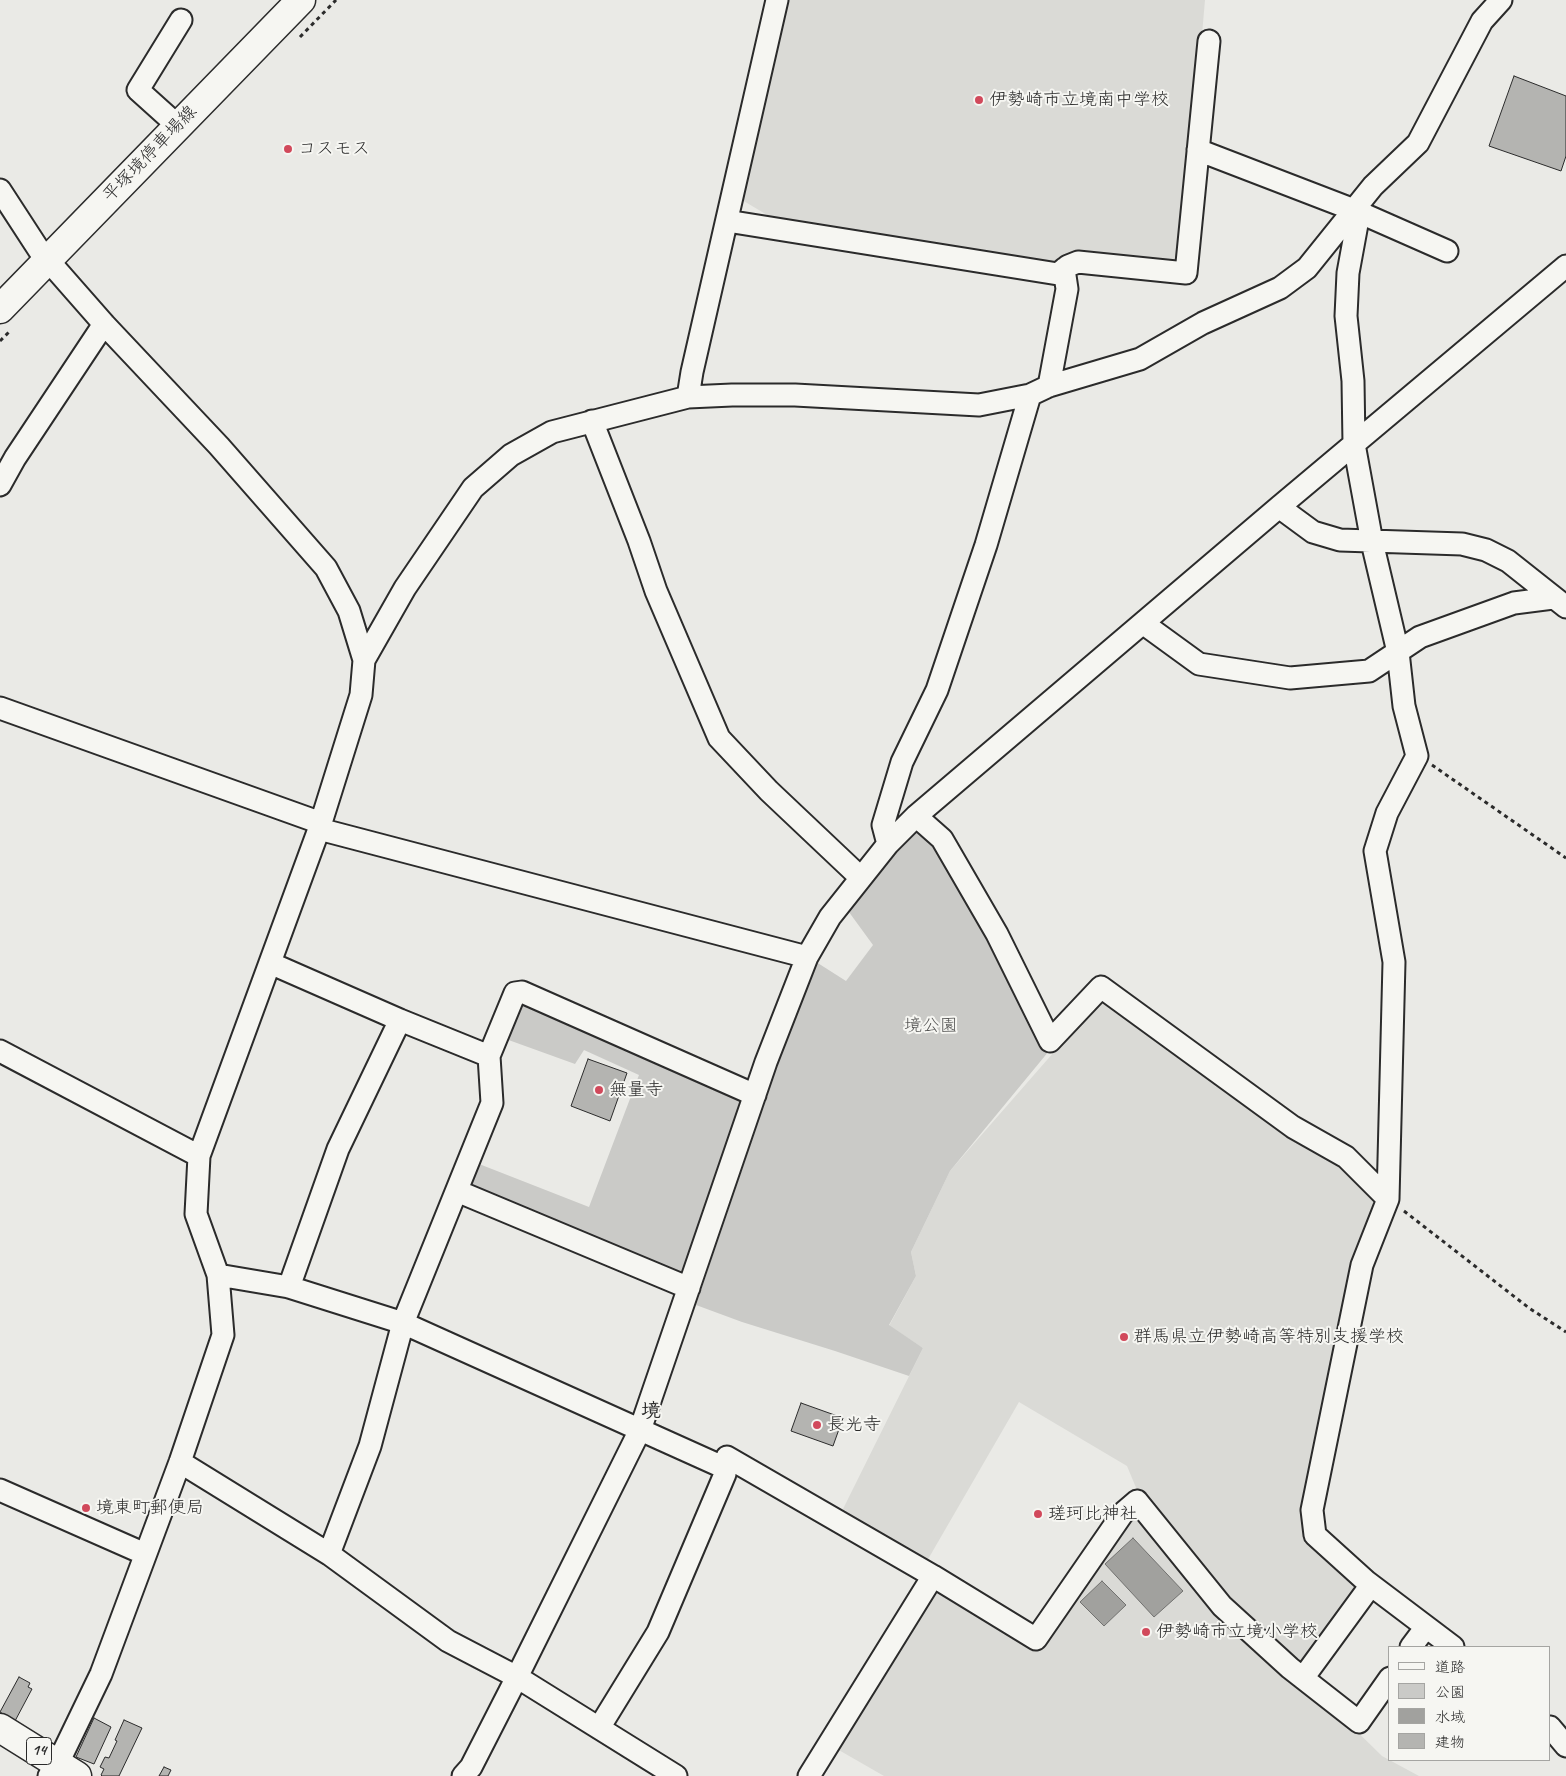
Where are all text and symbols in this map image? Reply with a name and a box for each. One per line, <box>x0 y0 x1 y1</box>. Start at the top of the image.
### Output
place label: 伊勢崎市立境南中学校 <box>989 89 1169 111</box>
marker: 伊勢崎市立境南中学校 <box>973 94 985 106</box>
street label: 平塚境停車場線 <box>98 101 202 207</box>
place label: コスモス <box>298 138 370 160</box>
marker: コスモス <box>282 143 294 155</box>
park label: 境公園 <box>904 1015 958 1037</box>
place label: 無量寺 <box>609 1079 663 1101</box>
marker: 無量寺 <box>593 1084 605 1096</box>
place label: 群馬県立伊勢崎高等特別支援学校 <box>1134 1326 1404 1348</box>
marker: 群馬県立伊勢崎高等特別支援学校 <box>1118 1331 1130 1343</box>
district label: 境 <box>641 1400 661 1424</box>
place label: 長光寺 <box>827 1414 881 1436</box>
marker: 長光寺 <box>811 1419 823 1431</box>
place label: 境東町郵便局 <box>96 1497 204 1519</box>
marker: 境東町郵便局 <box>80 1502 92 1514</box>
place label: 瑳珂比神社 <box>1048 1503 1138 1525</box>
marker: 瑳珂比神社 <box>1032 1508 1044 1520</box>
place label: 伊勢崎市立境小学校 <box>1156 1621 1318 1643</box>
marker: 伊勢崎市立境小学校 <box>1140 1626 1152 1638</box>
legend <box>1388 1646 1551 1761</box>
text: 道路 <box>1435 1658 1465 1677</box>
text: 公園 <box>1435 1683 1465 1702</box>
text: 水域 <box>1435 1708 1465 1727</box>
text: 建物 <box>1435 1733 1465 1752</box>
road number: 14 <box>26 1738 52 1764</box>

